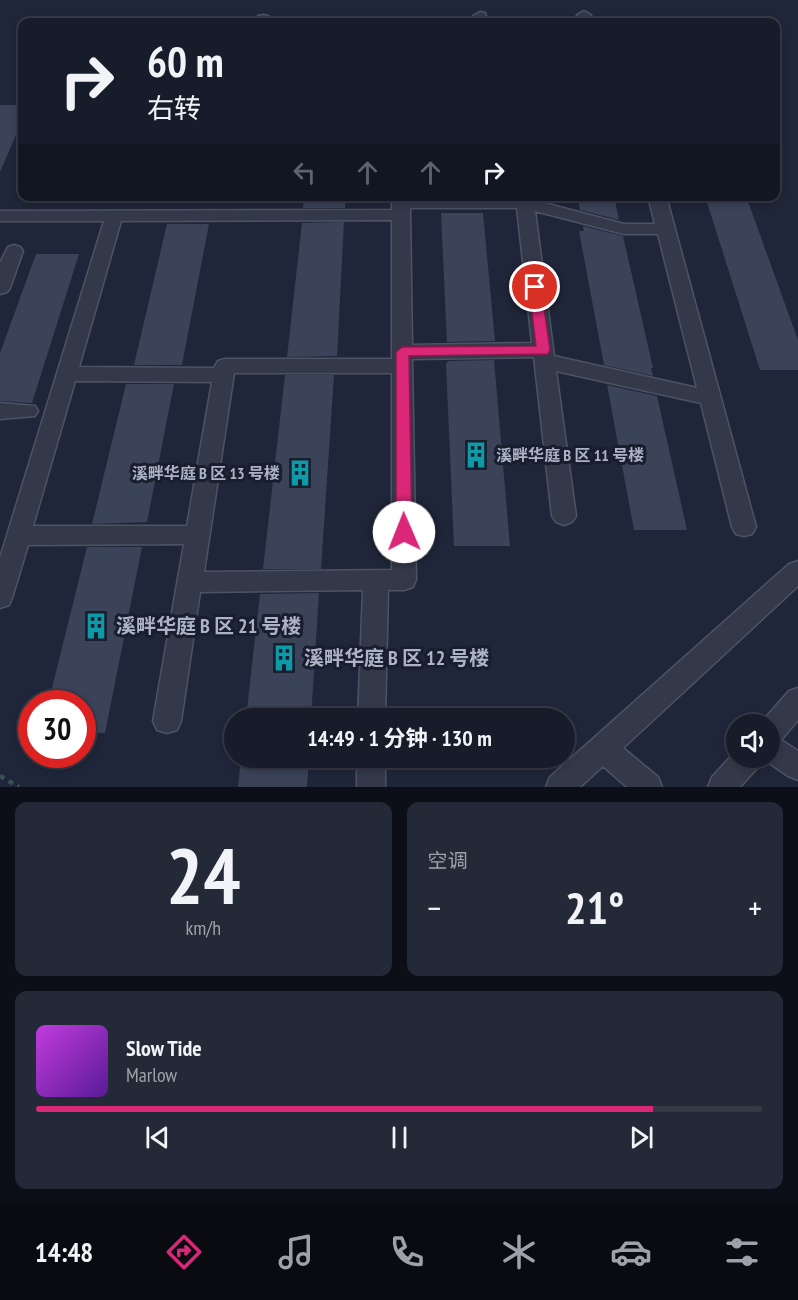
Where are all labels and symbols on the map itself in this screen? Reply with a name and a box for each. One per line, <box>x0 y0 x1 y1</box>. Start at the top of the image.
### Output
pin <box>509 261 560 312</box>
building icon: 溪畔华庭 B 区 11 号楼 <box>461 440 491 470</box>
place label: 溪畔华庭 B 区 11 号楼 <box>496 445 644 465</box>
building icon: 溪畔华庭 B 区 13 号楼 <box>285 458 315 488</box>
place label: 溪畔华庭 B 区 13 号楼 <box>132 463 280 483</box>
position arrow <box>372 500 436 564</box>
building icon: 溪畔华庭 B 区 21 号楼 <box>81 611 111 641</box>
place label: 溪畔华庭 B 区 21 号楼 <box>116 613 301 639</box>
building icon: 溪畔华庭 B 区 12 号楼 <box>269 643 299 673</box>
place label: 溪畔华庭 B 区 12 号楼 <box>304 645 489 671</box>
speed limit sign: 30 <box>18 690 96 768</box>

